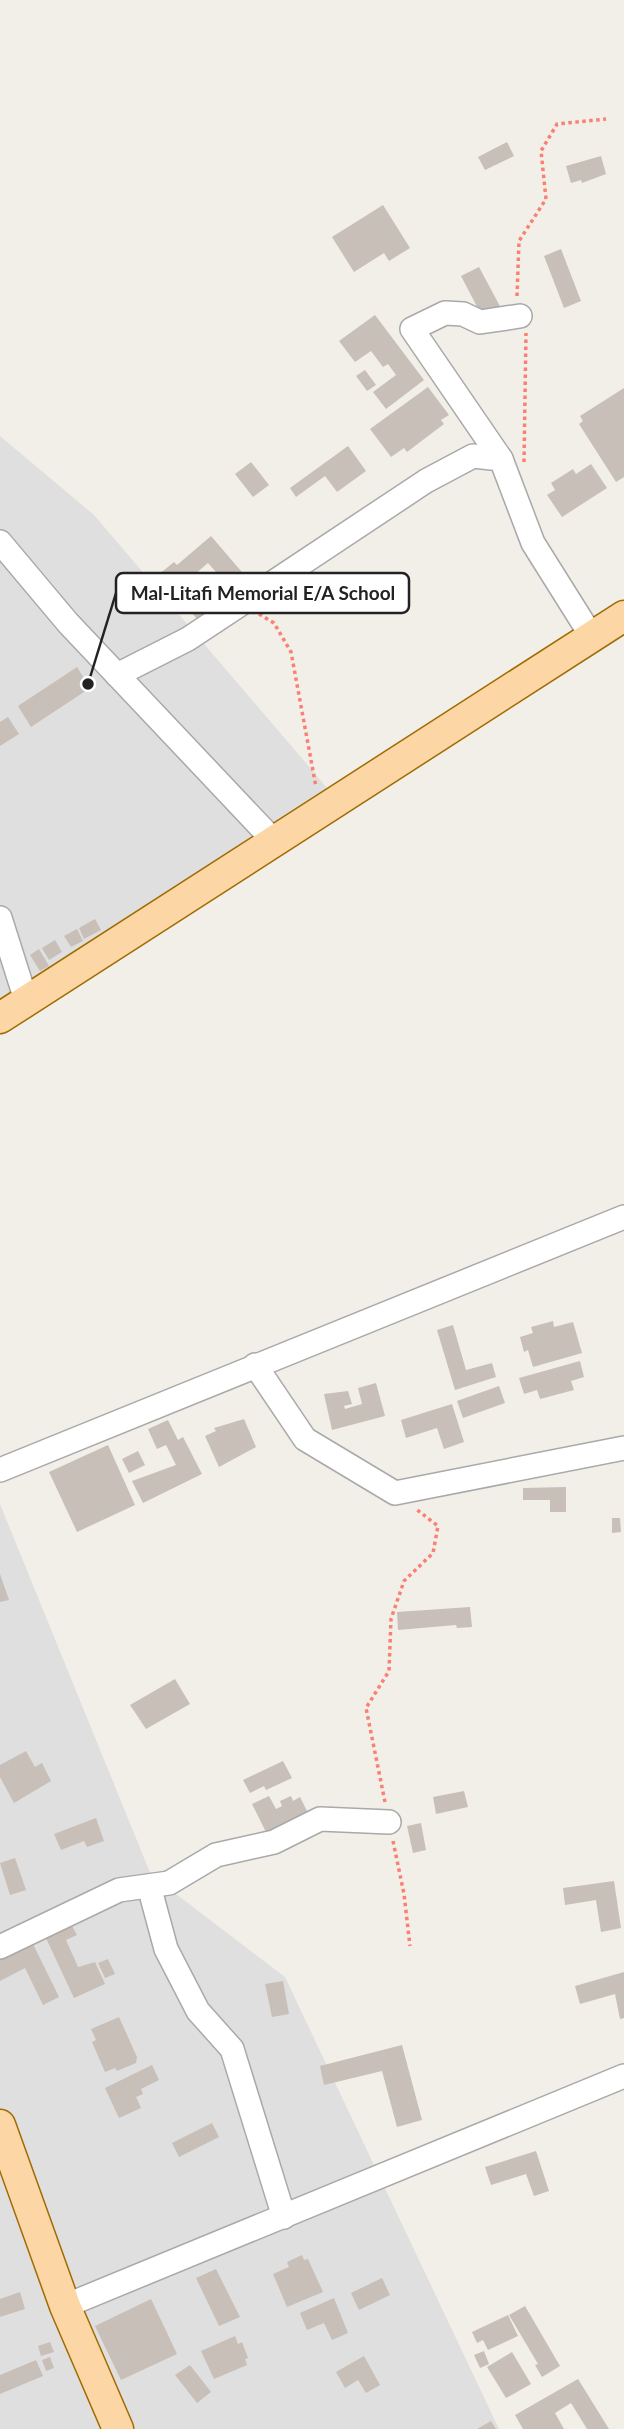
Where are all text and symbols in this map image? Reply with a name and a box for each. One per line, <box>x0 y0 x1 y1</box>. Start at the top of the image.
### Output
callout: Mal-Litafi Memorial E/A School <box>116 573 409 613</box>
text: Mal-Litafi Memorial E/A School <box>131 581 395 604</box>

